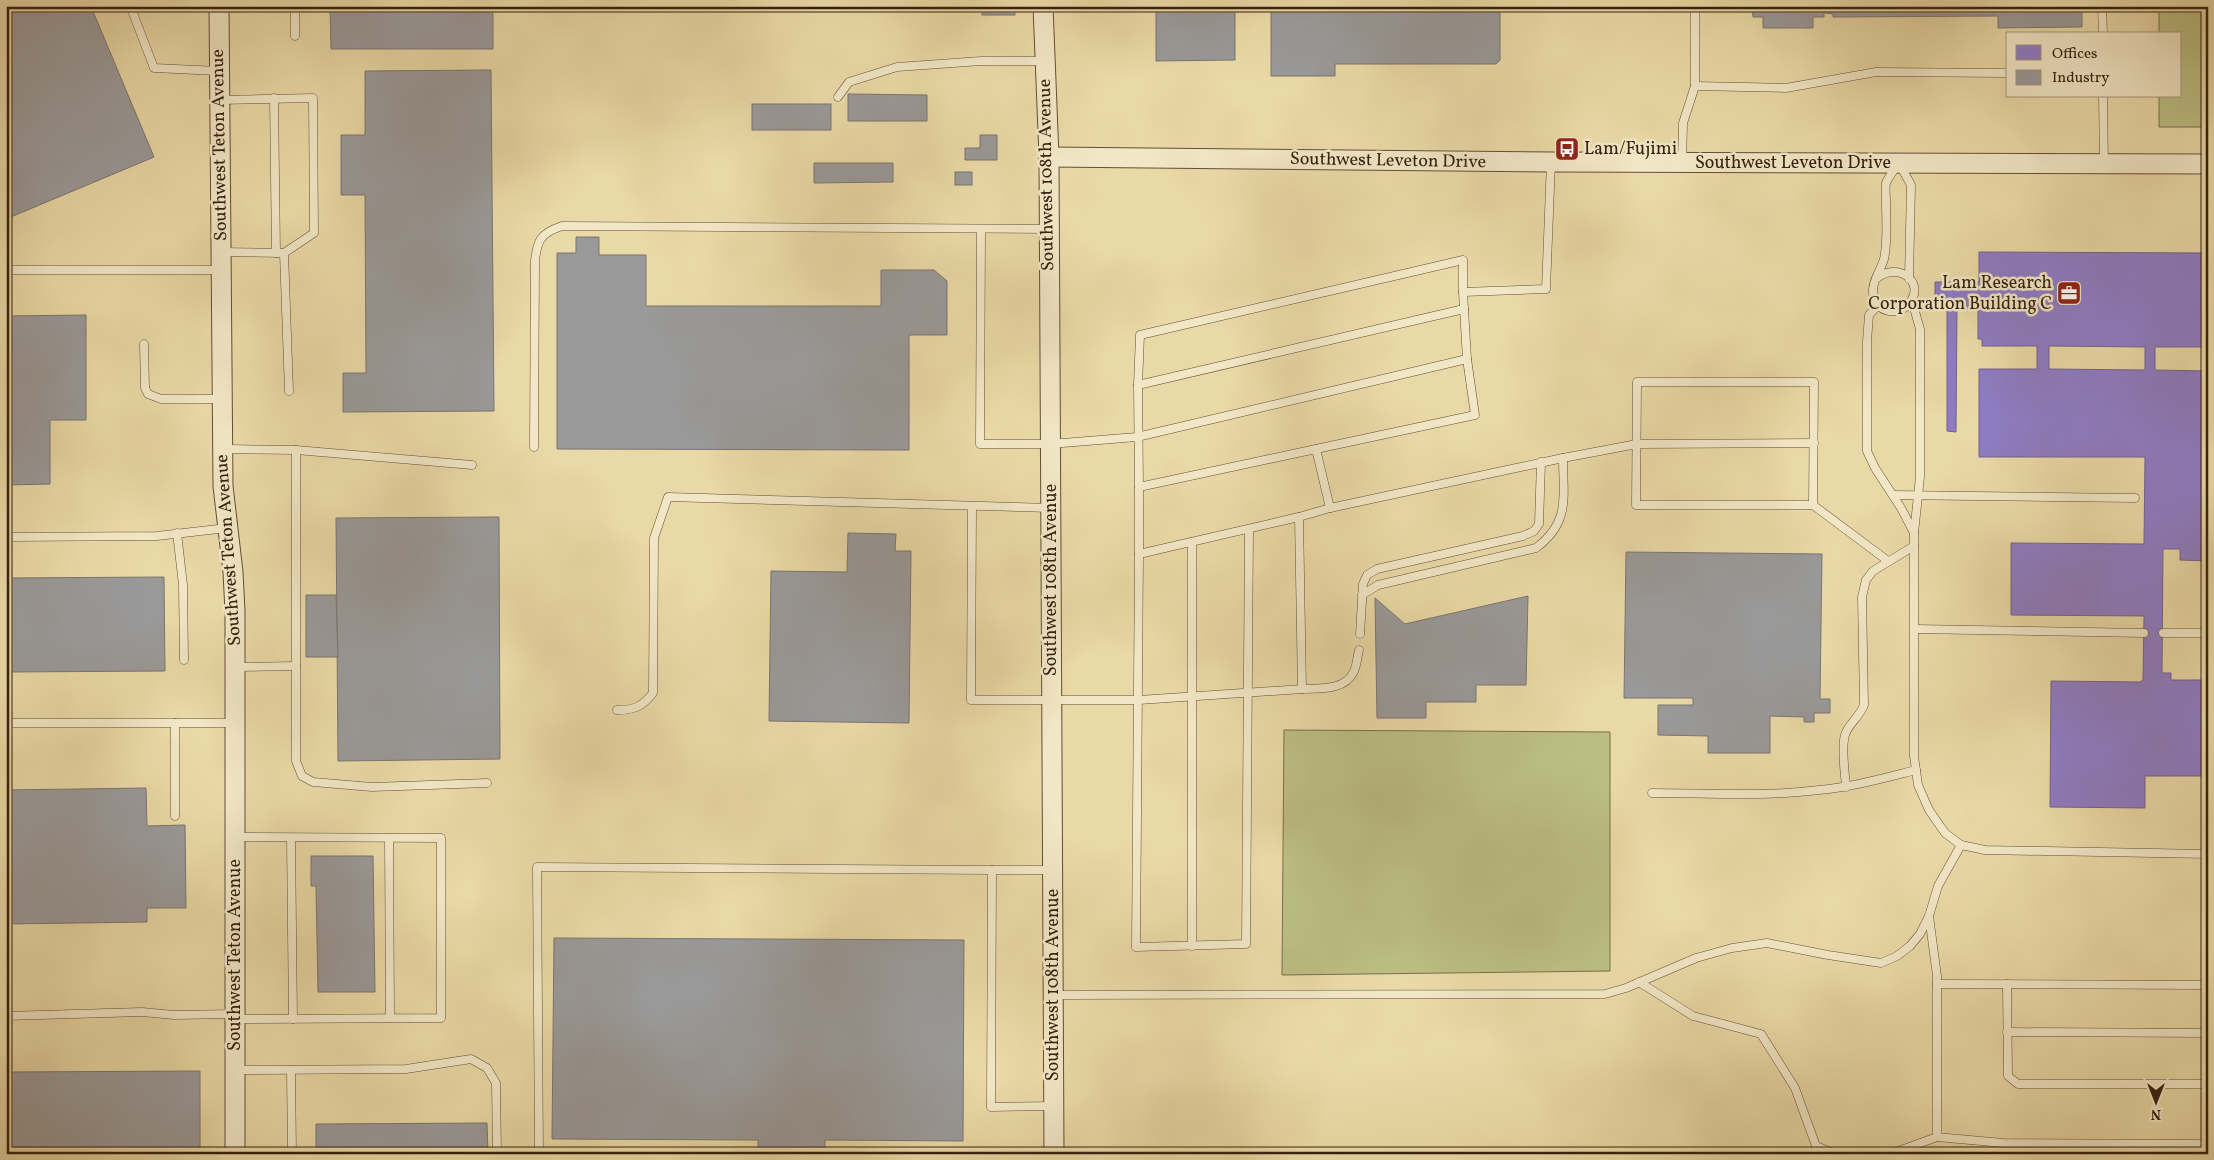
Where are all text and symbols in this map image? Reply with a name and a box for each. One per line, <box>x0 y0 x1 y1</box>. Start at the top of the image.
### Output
legend <box>2006 32 2182 98</box>
text: Offices <box>2052 44 2097 65</box>
street label: Southwest Teton Avenue <box>206 49 234 241</box>
text: Industry <box>2052 68 2109 89</box>
street label: Southwest 108th Avenue <box>1033 79 1061 271</box>
bus stop icon: Lam/Fujimi <box>1554 136 1580 162</box>
place label: Lam/Fujimi <box>1584 137 1677 162</box>
street label: Southwest Leveton Drive <box>1290 147 1486 175</box>
street label: Southwest Leveton Drive <box>1695 151 1891 176</box>
place label: Lam Research Corporation Building C <box>1868 271 2052 317</box>
office icon: Lam Research Corporation Building C <box>2056 280 2082 306</box>
street label: Southwest Teton Avenue <box>210 453 248 647</box>
street label: Southwest 108th Avenue <box>1039 484 1064 676</box>
street label: Southwest Teton Avenue <box>223 859 248 1051</box>
street label: Southwest 108th Avenue <box>1041 889 1066 1081</box>
north arrow <box>2132 1078 2182 1128</box>
text: N <box>2151 1104 2161 1123</box>

